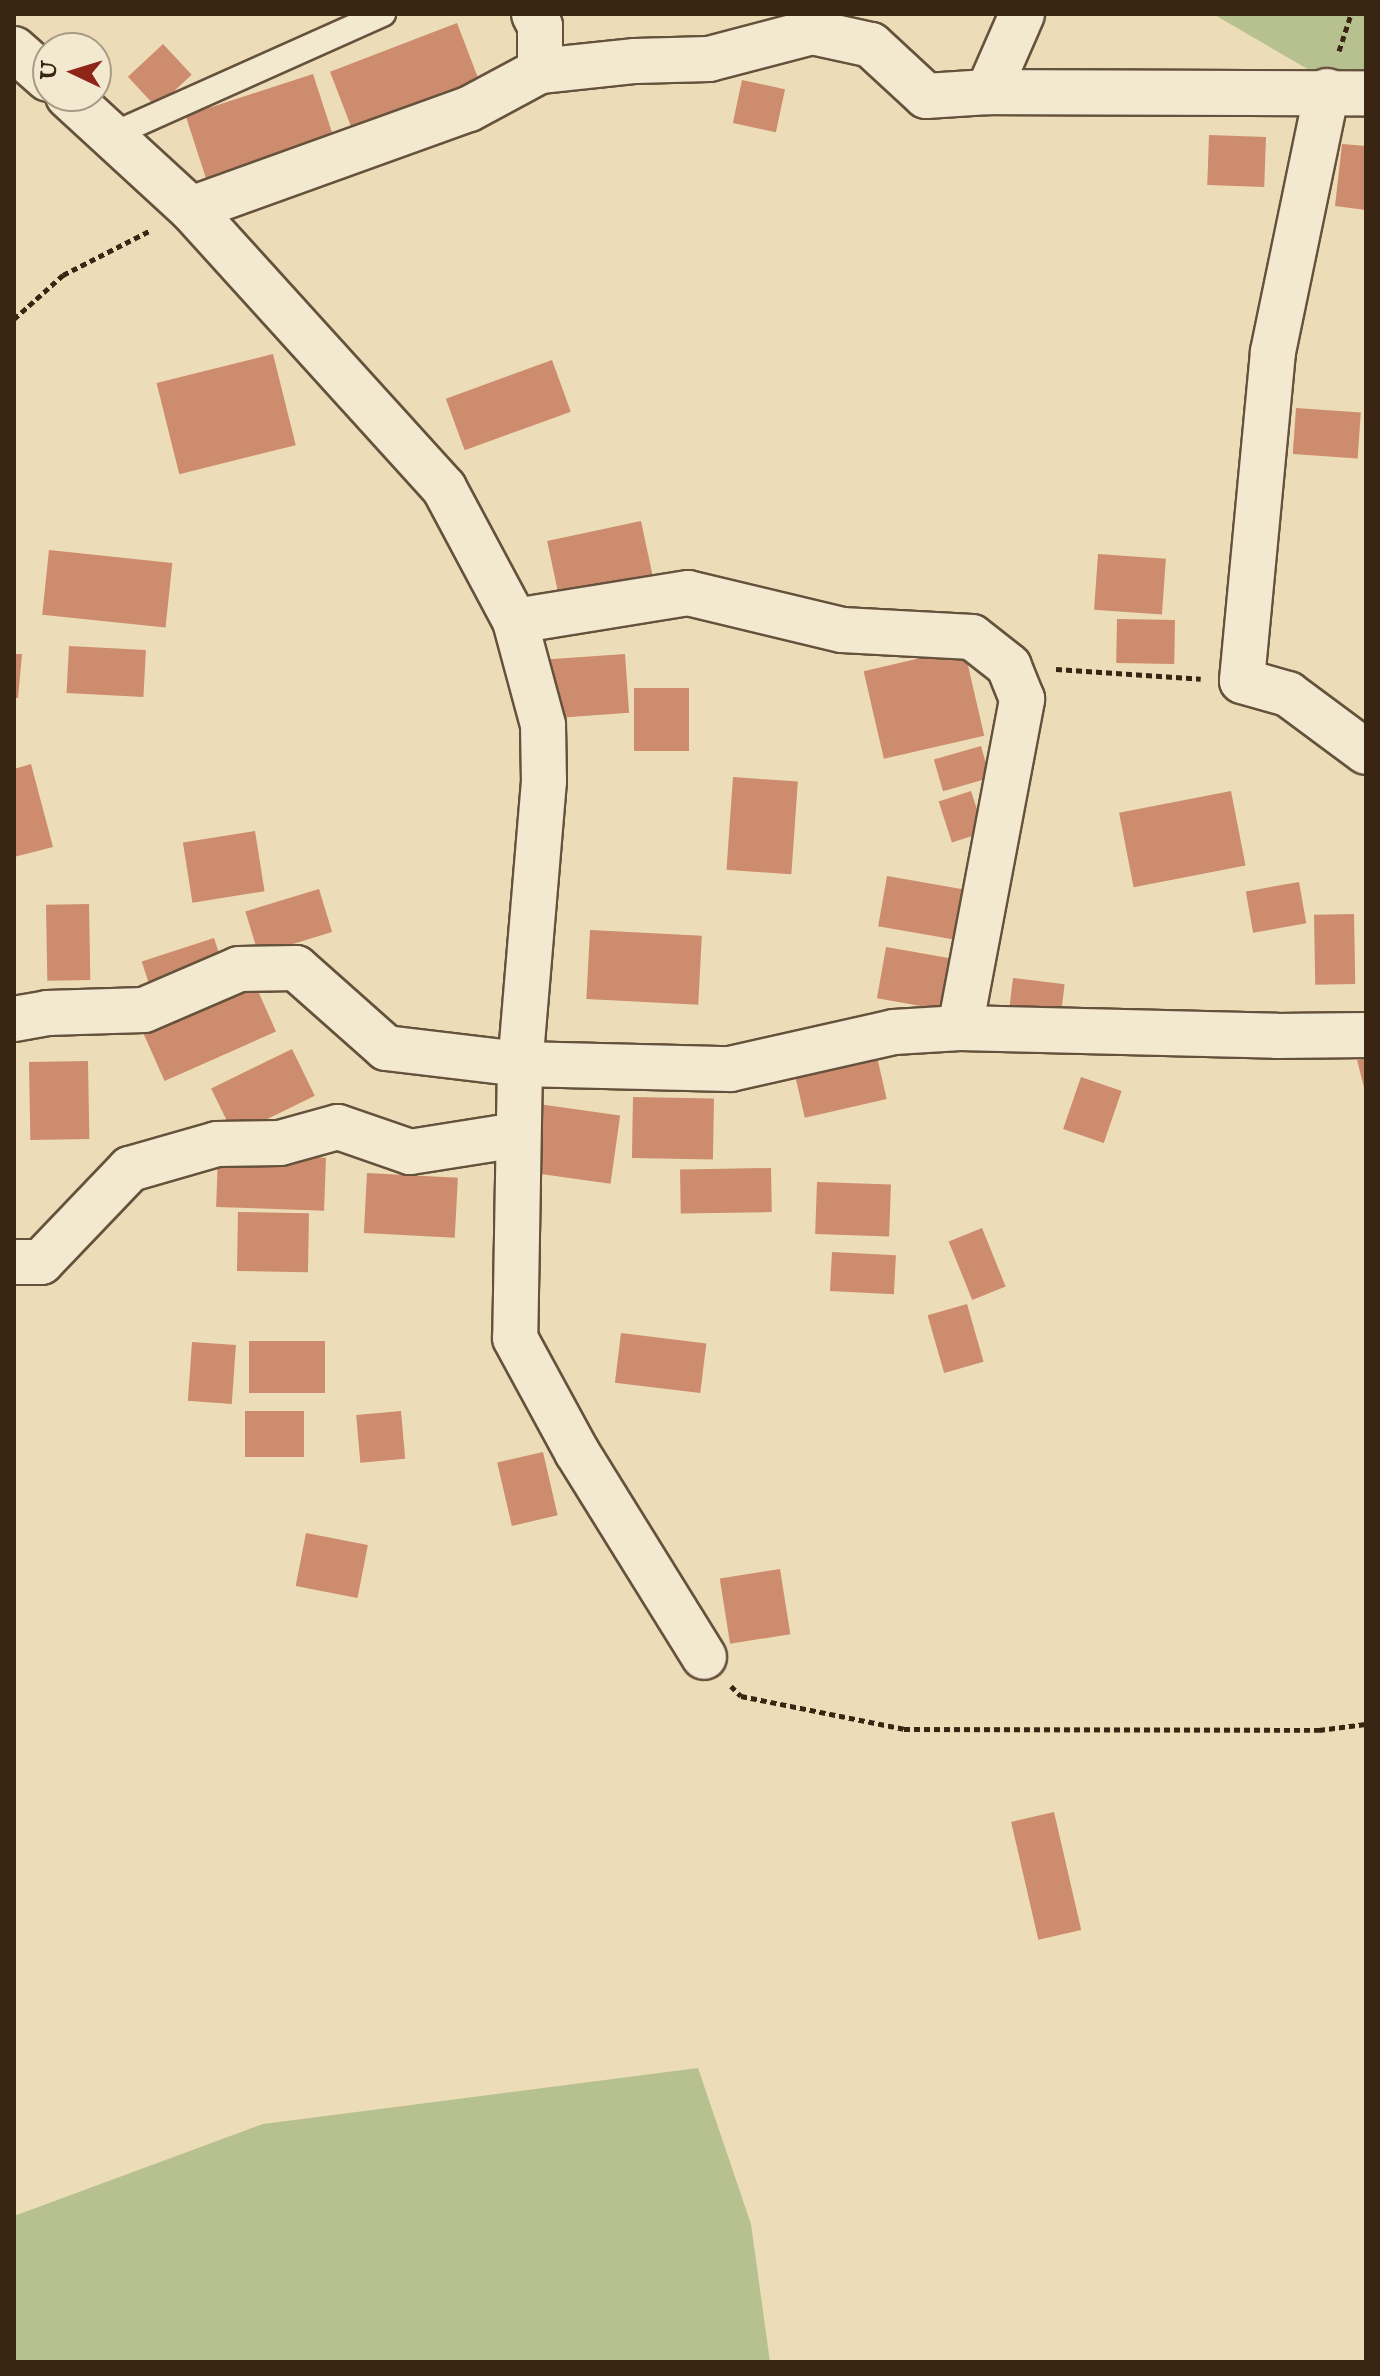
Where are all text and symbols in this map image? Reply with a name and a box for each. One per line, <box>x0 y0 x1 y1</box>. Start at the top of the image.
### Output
north arrow <box>32 32 112 112</box>
text: U <box>35 60 65 81</box>

